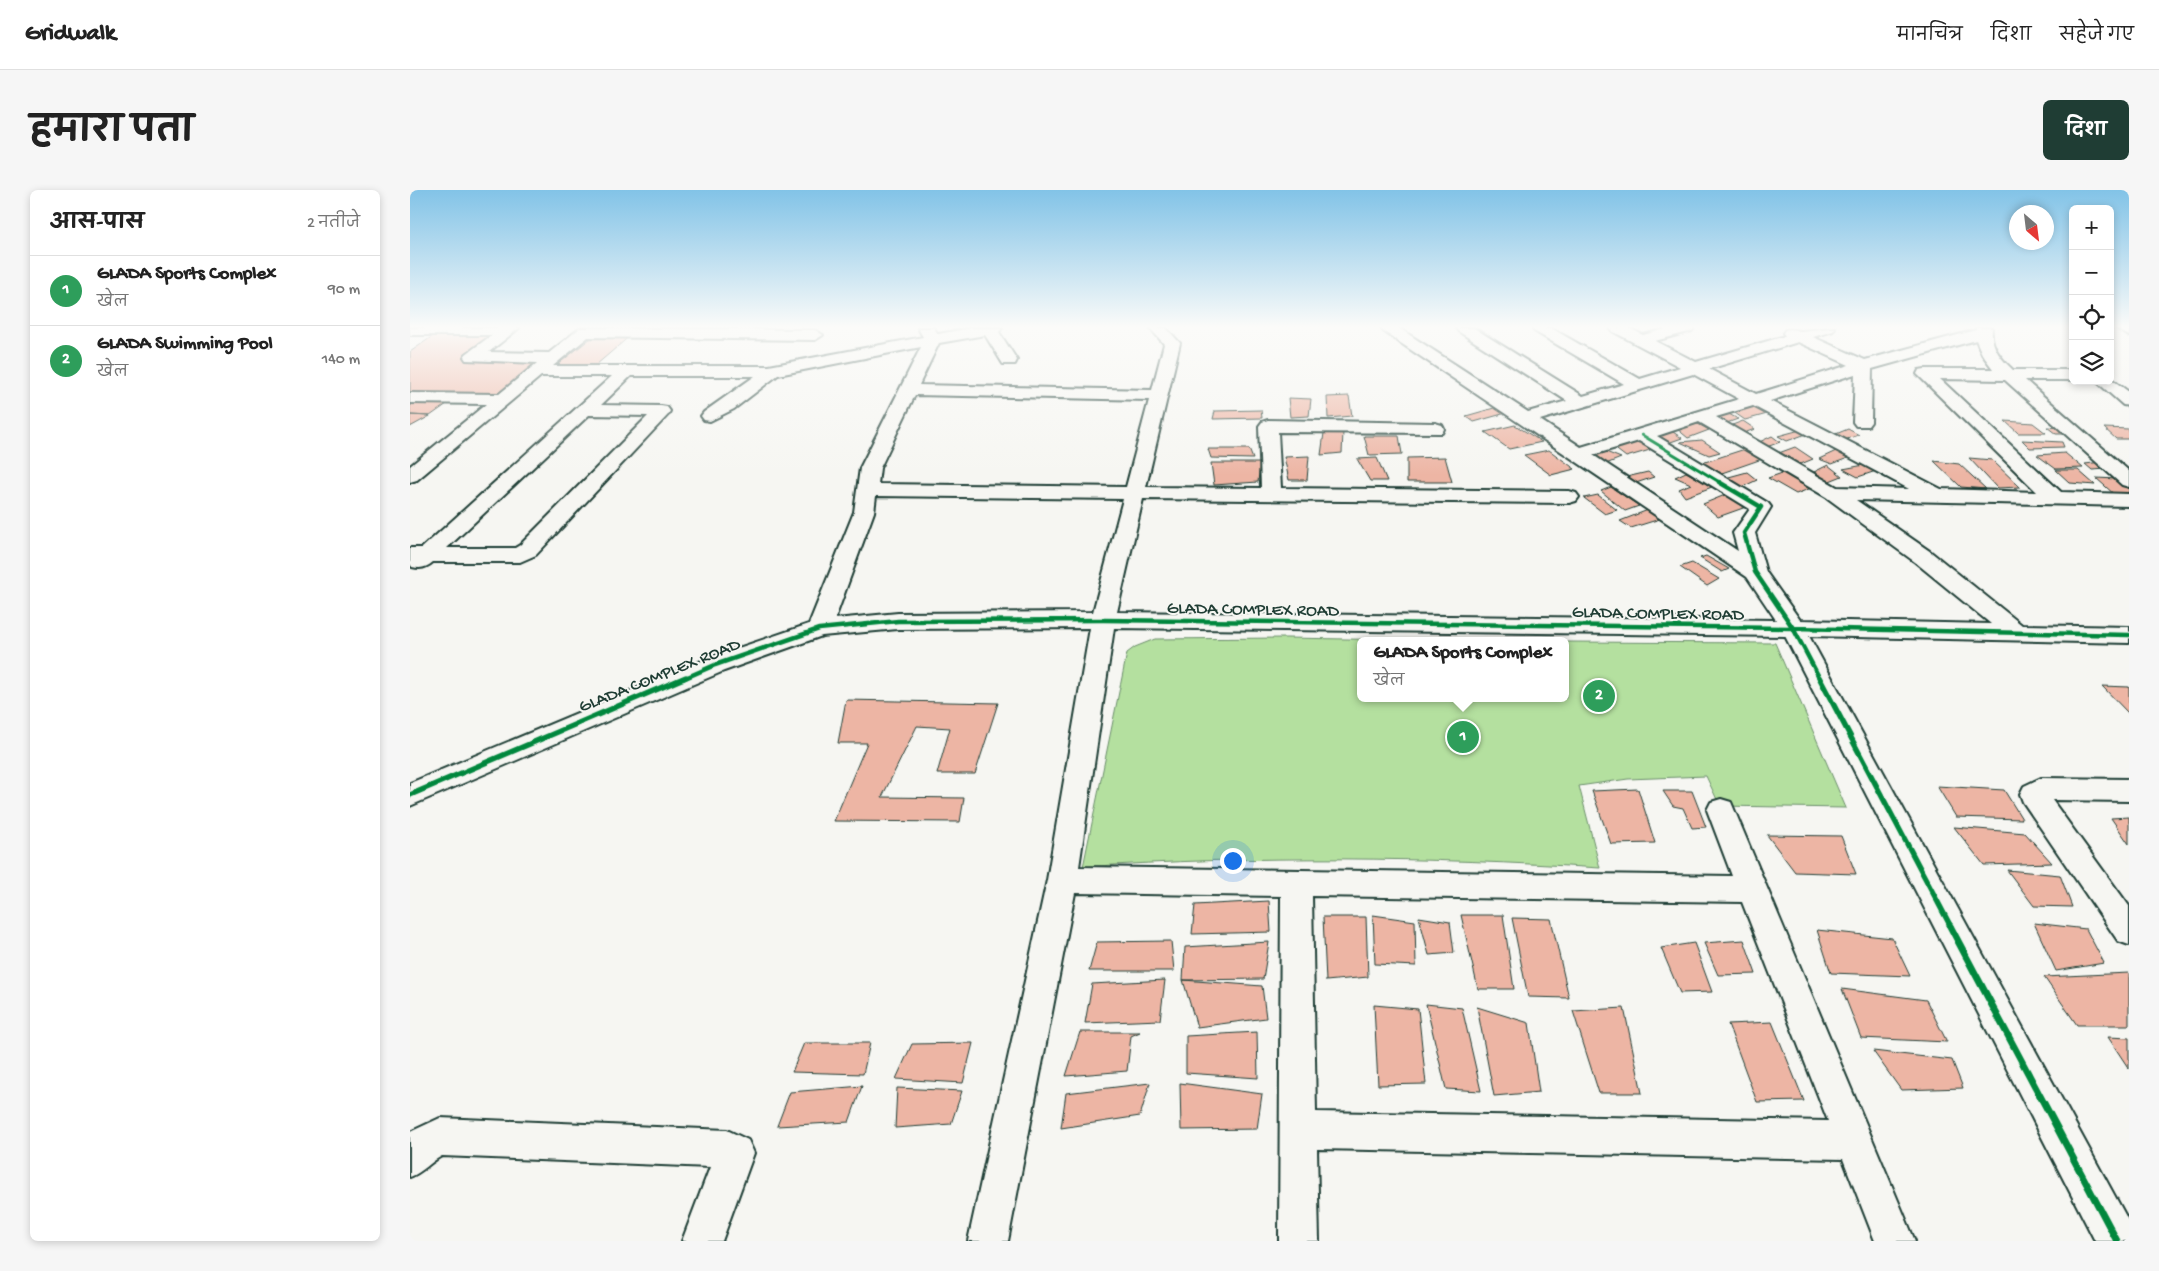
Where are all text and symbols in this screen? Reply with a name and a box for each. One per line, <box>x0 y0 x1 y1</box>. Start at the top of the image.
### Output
text: Gridwalk <box>25 20 116 49</box>
text: मानचित्र <box>1897 26 1963 47</box>
text: दिशा <box>1991 26 2032 47</box>
text: सहेजे गए <box>2060 26 2134 47</box>
button: दिशा <box>2043 100 2129 160</box>
text: हमारा पता <box>30 113 194 154</box>
north arrow <box>2009 205 2054 250</box>
map controls <box>2069 205 2114 385</box>
button: + <box>2069 205 2114 250</box>
text: आस-पास <box>50 212 144 237</box>
text: 2 नतीजे <box>307 215 360 234</box>
button: − <box>2069 250 2114 295</box>
text: GLADA Sports Complex <box>97 263 276 286</box>
text: 1 <box>63 281 69 300</box>
text: 90 m <box>328 281 360 300</box>
text: खेल <box>97 294 128 313</box>
button: locate <box>2069 295 2114 340</box>
text: GLADA Swimming Pool <box>97 333 273 356</box>
button: layers <box>2069 340 2114 385</box>
text: 2 <box>62 351 70 370</box>
text: 140 m <box>322 351 360 370</box>
text: खेल <box>97 364 128 383</box>
street label: GLADA COMPLEX ROAD <box>1167 598 1340 623</box>
street label: GLADA COMPLEX ROAD <box>1572 602 1745 627</box>
street label: GLADA COMPLEX ROAD <box>576 634 744 718</box>
popup <box>1357 637 1569 702</box>
text: GLADA Sports Complex <box>1373 642 1553 665</box>
text: खेल <box>1373 673 1404 692</box>
pin: 2 <box>1583 677 1615 715</box>
pin: 1 <box>1447 718 1479 756</box>
your location <box>1220 848 1246 874</box>

